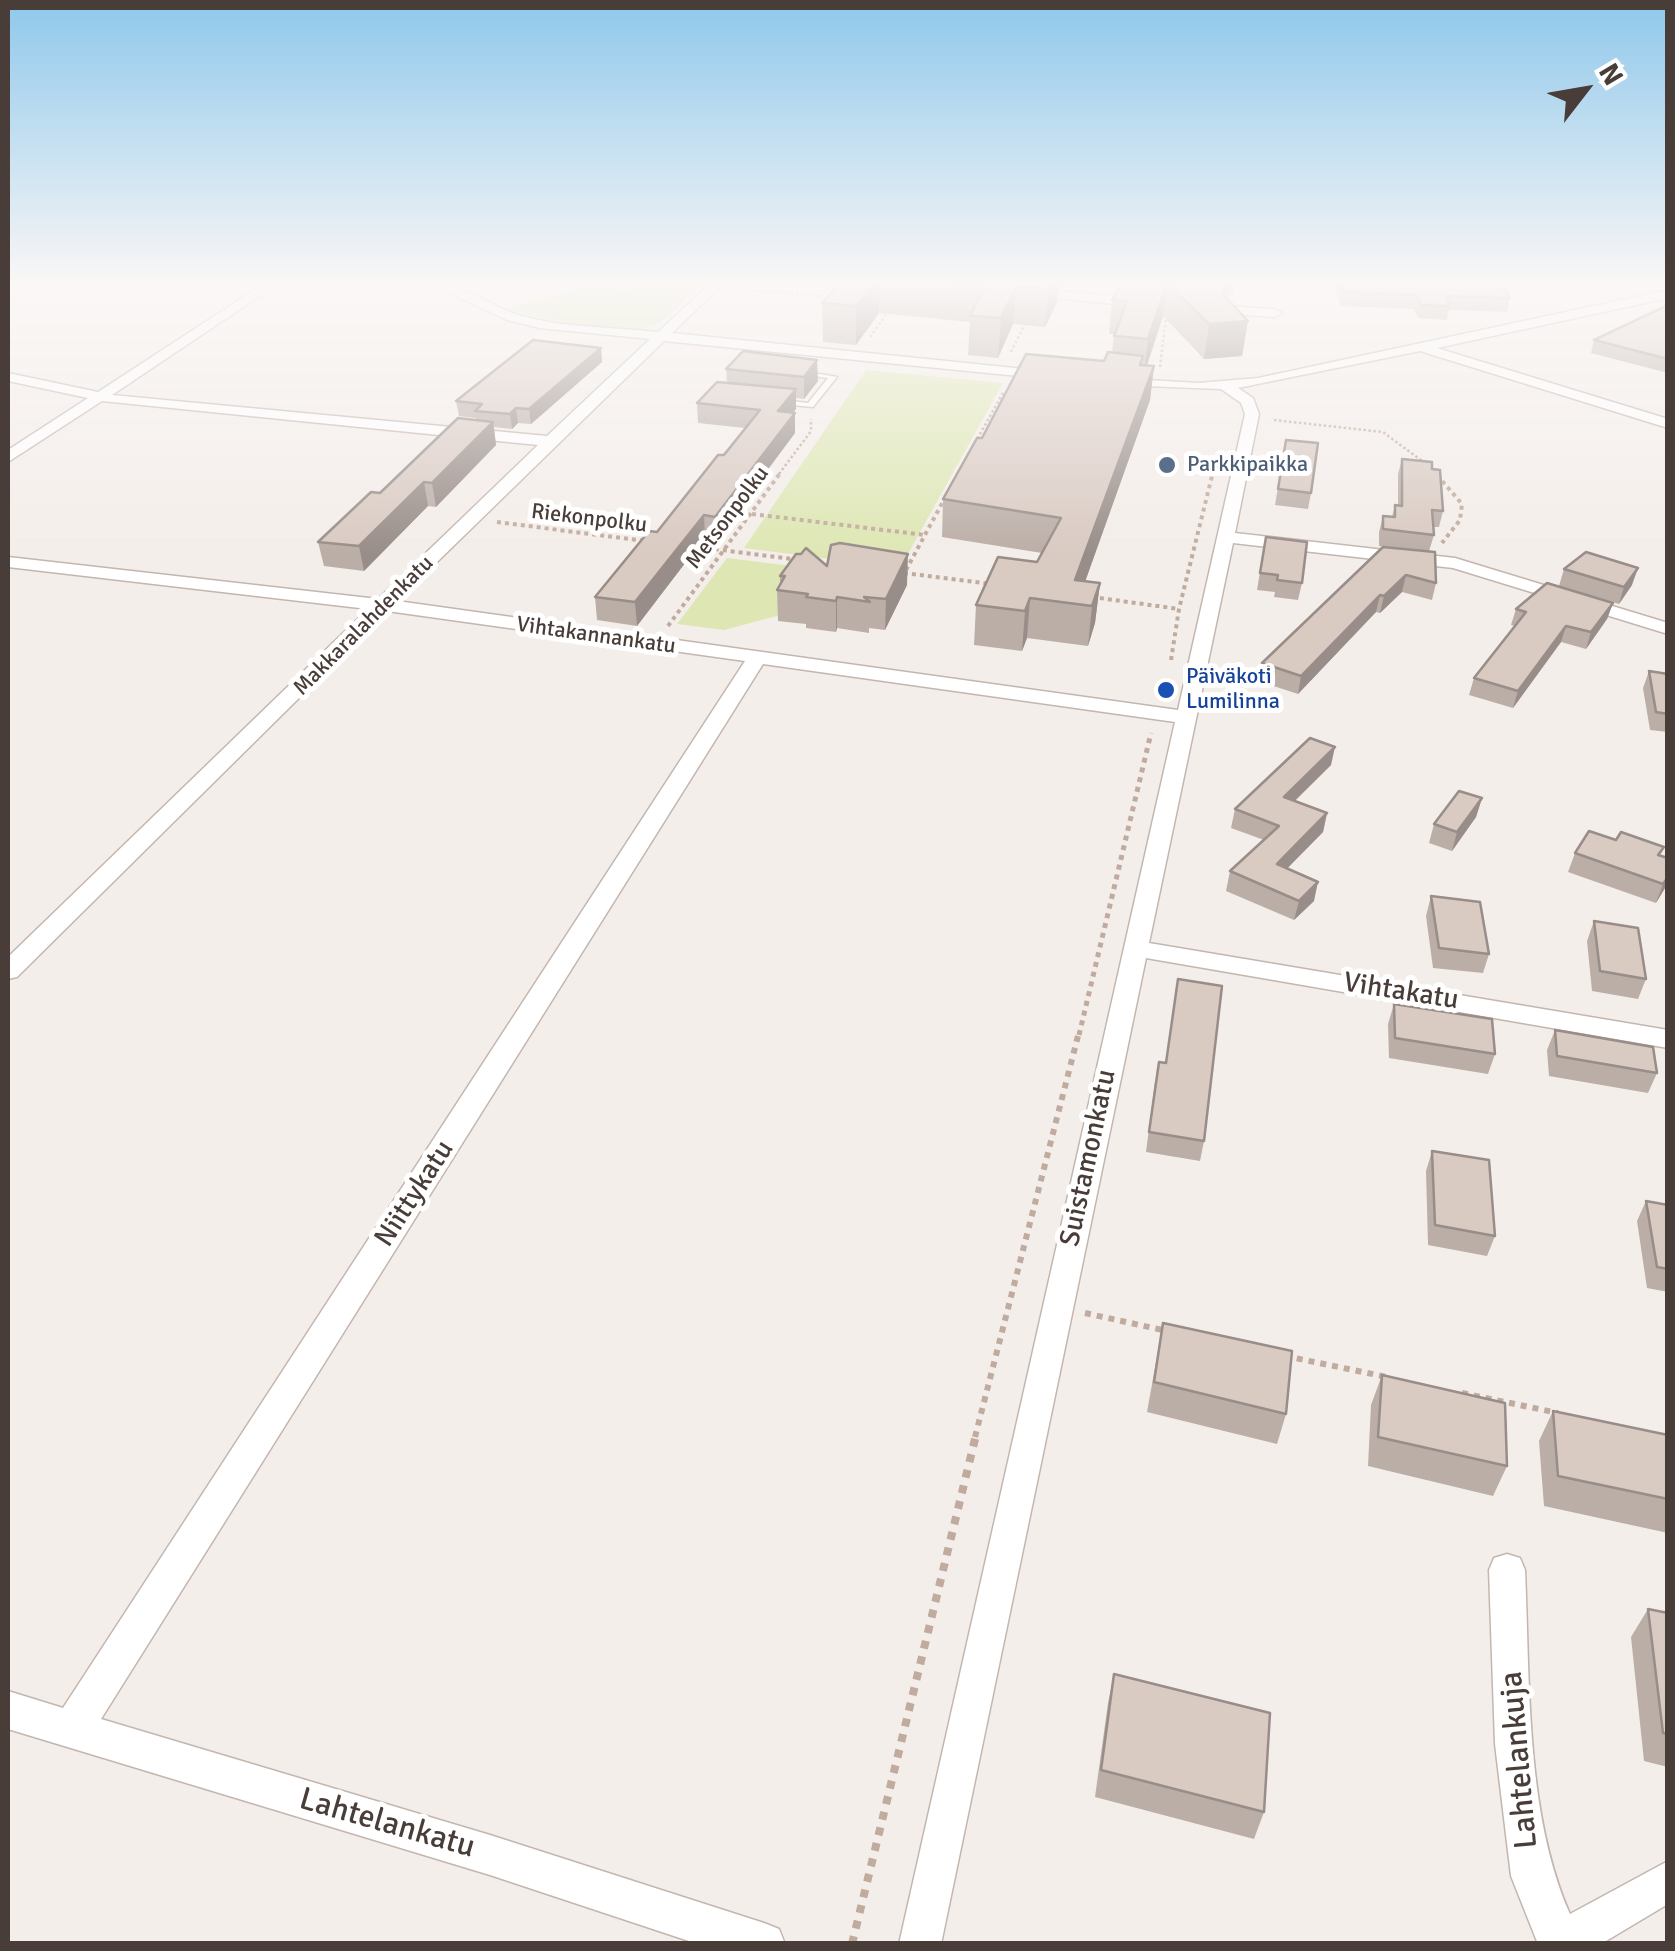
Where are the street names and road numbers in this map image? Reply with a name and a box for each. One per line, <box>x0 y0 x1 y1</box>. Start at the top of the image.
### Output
street label: Metsonpolku <box>681 461 775 575</box>
street label: Riekonpolku <box>530 499 648 539</box>
street label: Makkaralahdenkatu <box>288 550 440 702</box>
street label: Vihtakannankatu <box>515 612 677 660</box>
street label: Vihtakatu <box>1341 966 1461 1018</box>
street label: Suistamonkatu <box>1054 1067 1124 1249</box>
street label: Niittykatu <box>368 1135 462 1253</box>
street label: Lahtelankuja <box>1493 1670 1547 1850</box>
street label: Lahtelankatu <box>295 1781 479 1867</box>

